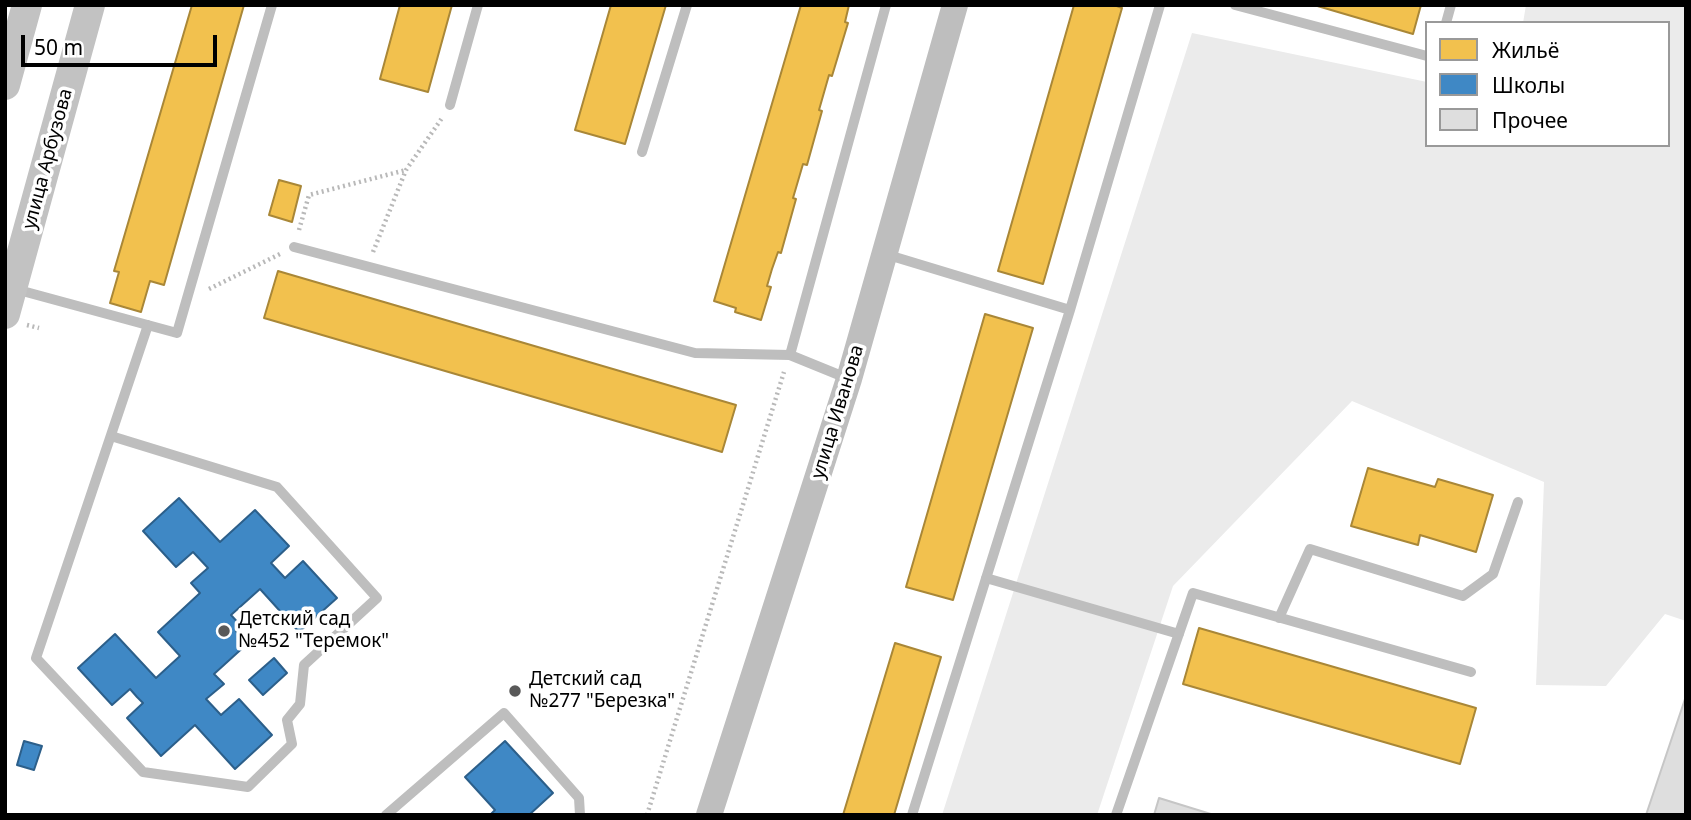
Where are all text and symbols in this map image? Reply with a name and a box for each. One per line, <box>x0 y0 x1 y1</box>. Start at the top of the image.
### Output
scale bar <box>24 21 220 65</box>
legend <box>1425 21 1670 147</box>
text: 50 m <box>34 33 83 61</box>
text: Жильё <box>1492 36 1559 64</box>
text: Школы <box>1492 71 1565 99</box>
street label: улица Арбузова <box>18 86 78 232</box>
text: Прочее <box>1492 106 1568 134</box>
street label: улица Иванова <box>807 342 869 482</box>
place label: Детский сад №452 "Теремок" <box>238 609 389 653</box>
marker: Детский сад №452 "Теремок" <box>216 623 232 639</box>
place label: Детский сад №277 "Березка" <box>529 669 675 713</box>
marker: Детский сад №277 "Березка" <box>507 683 523 699</box>

